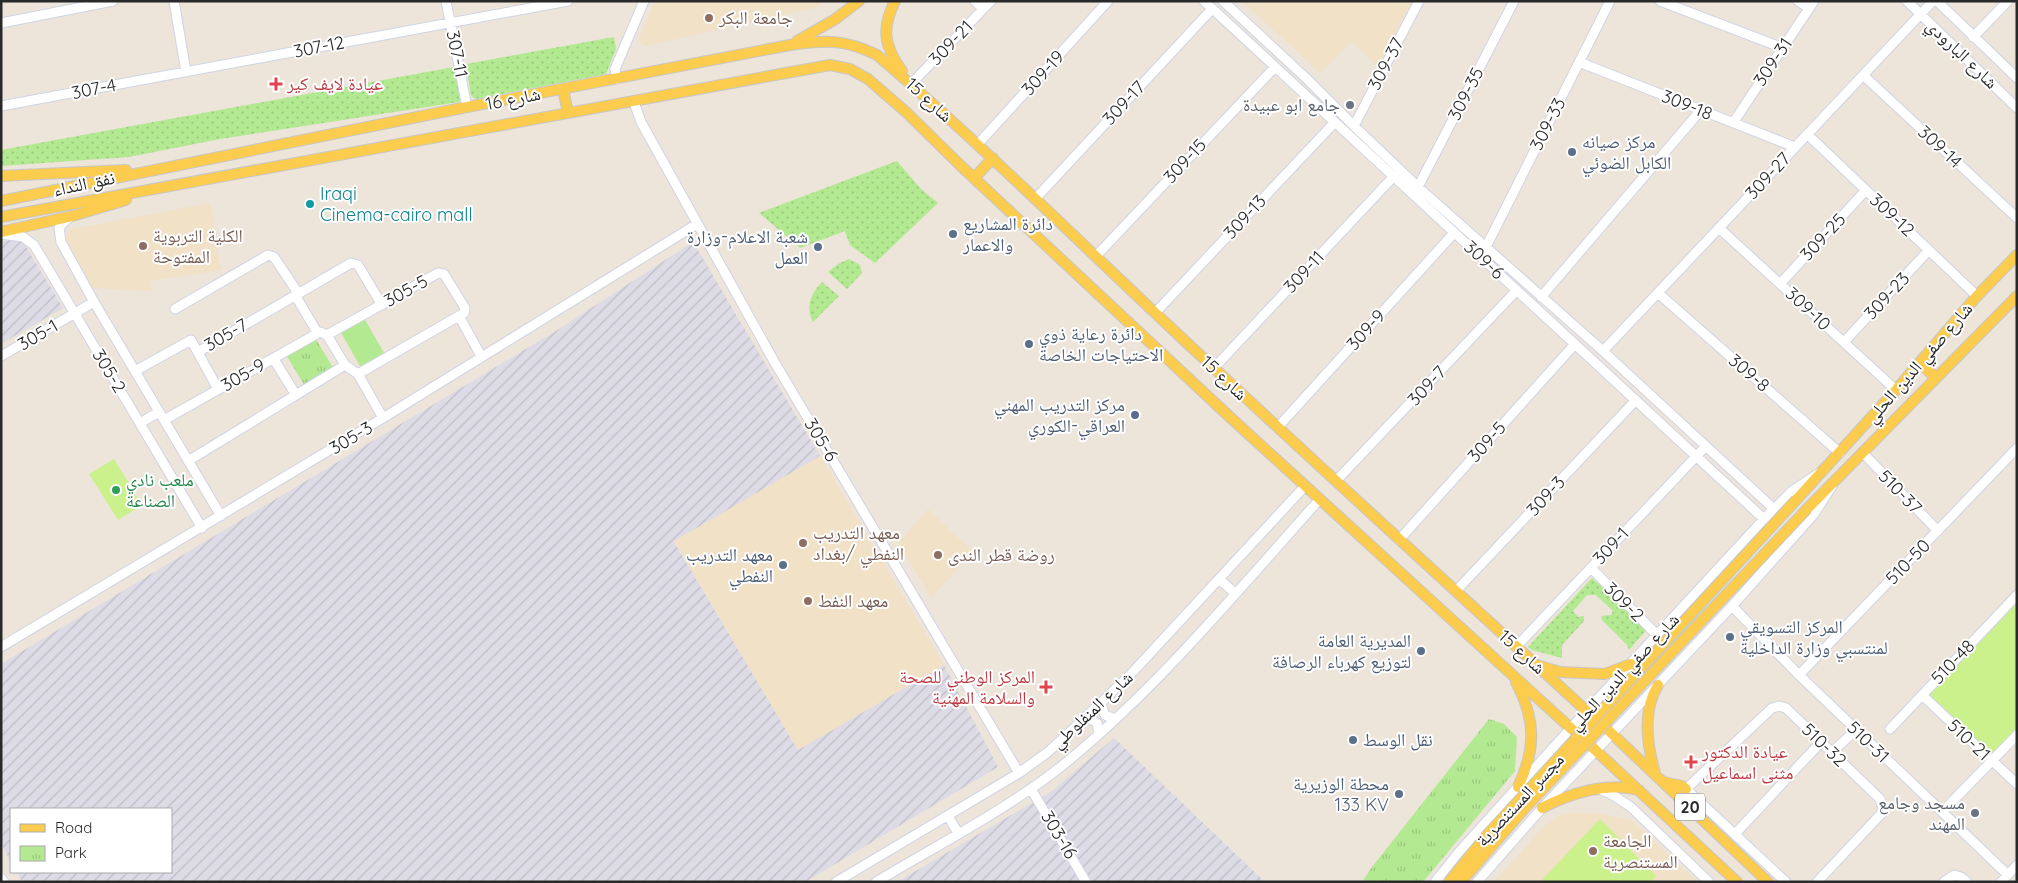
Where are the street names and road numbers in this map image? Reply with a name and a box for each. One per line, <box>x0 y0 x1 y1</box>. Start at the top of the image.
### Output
street label: شارع البارودي <box>1919 14 2003 96</box>
street label: 309-21 <box>924 15 978 70</box>
street label: 307-11 <box>442 28 473 80</box>
street label: 307-12 <box>292 30 346 63</box>
street label: 309-31 <box>1748 33 1797 90</box>
street label: 309-37 <box>1362 34 1409 94</box>
street label: 309-19 <box>1016 45 1069 100</box>
street label: 309-35 <box>1442 63 1489 124</box>
street label: شارع 15 <box>901 72 958 127</box>
street label: 307-4 <box>70 73 118 104</box>
street label: 309-17 <box>1097 76 1150 130</box>
street label: شارع 16 <box>483 82 542 115</box>
street label: 309-18 <box>1658 84 1716 125</box>
street label: 309-33 <box>1525 94 1571 154</box>
street label: 309-14 <box>1913 120 1967 173</box>
street label: 309-15 <box>1158 133 1211 188</box>
street label: 309-27 <box>1740 147 1795 204</box>
street label: نفق النداء <box>51 166 117 201</box>
street label: 309-12 <box>1865 188 1920 241</box>
street label: 309-13 <box>1218 190 1271 244</box>
street label: 309-25 <box>1795 208 1850 265</box>
street label: 309-6 <box>1459 235 1510 284</box>
street label: 309-11 <box>1278 246 1329 298</box>
street label: 309-23 <box>1859 267 1914 324</box>
street label: 305-5 <box>380 269 432 312</box>
street label: 309-10 <box>1781 282 1836 335</box>
street label: شارع صفي الدين الحلي <box>1860 298 1980 430</box>
street label: 309-9 <box>1341 304 1390 355</box>
street label: 305-7 <box>200 313 252 356</box>
street label: 305-1 <box>13 314 62 355</box>
street label: 305-2 <box>87 345 131 397</box>
street label: 309-8 <box>1724 349 1775 397</box>
street label: شارع 15 <box>1196 350 1253 405</box>
street label: 305-9 <box>217 353 269 396</box>
street label: 309-7 <box>1402 361 1451 410</box>
street label: 305-6 <box>800 414 843 466</box>
street label: 305-3 <box>325 416 377 459</box>
street label: 309-5 <box>1462 416 1511 467</box>
street label: 510-37 <box>1874 465 1927 519</box>
street label: 309-3 <box>1521 471 1570 521</box>
street label: 309-1 <box>1588 522 1634 569</box>
street label: 510-50 <box>1880 534 1935 589</box>
street label: 309-2 <box>1600 577 1649 626</box>
street label: شارع صفي الدين الحلي <box>1563 608 1687 738</box>
street label: شارع 15 <box>1494 624 1551 679</box>
street label: 510-48 <box>1926 634 1979 689</box>
street label: شارع المنفلوطي <box>1046 666 1140 756</box>
street label: 510-21 <box>1943 714 1996 765</box>
street label: 510-31 <box>1842 716 1894 767</box>
street label: 510-32 <box>1797 718 1852 772</box>
street label: مجسر المستنصرية <box>1471 748 1569 851</box>
road number: 20 <box>1675 794 1705 820</box>
street label: 303-16 <box>1036 806 1083 863</box>

